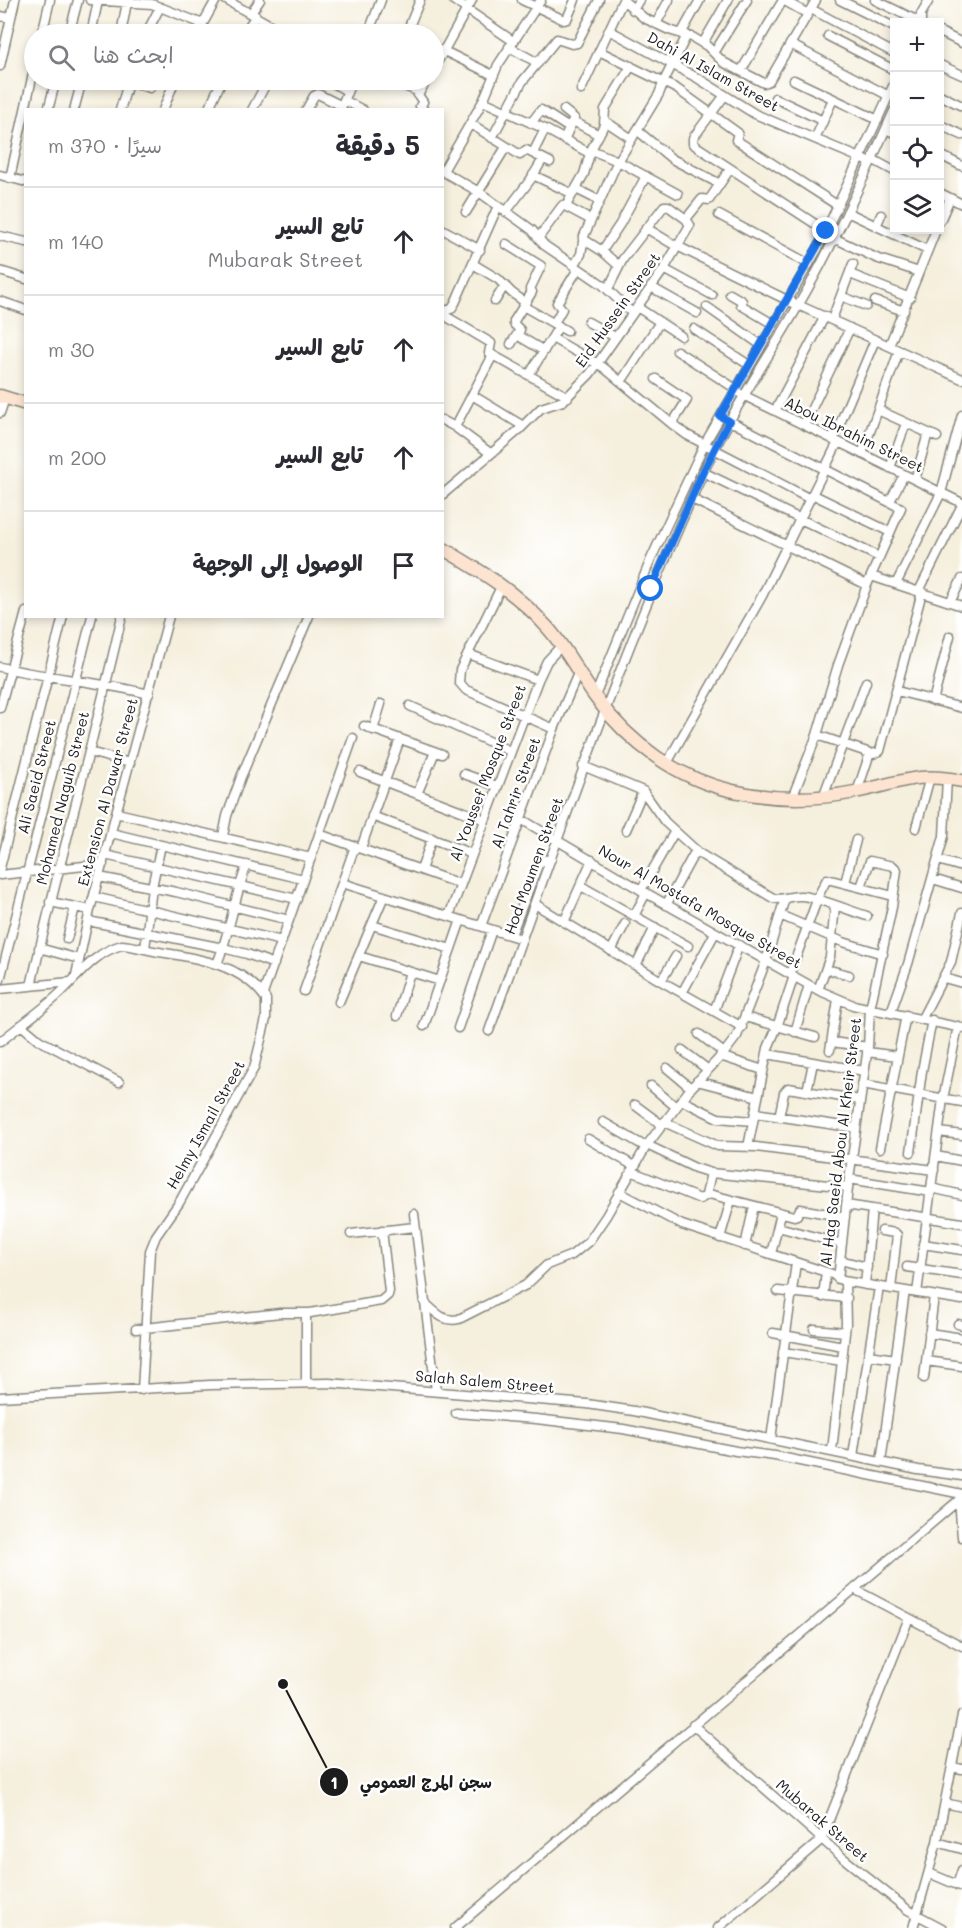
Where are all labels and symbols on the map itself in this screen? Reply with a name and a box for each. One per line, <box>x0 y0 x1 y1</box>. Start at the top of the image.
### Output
street label: Dahi Al Islam Street <box>644 27 783 116</box>
route end <box>812 217 838 243</box>
street label: Eid Hussein Street <box>570 248 664 371</box>
street label: Abou Ibrahim Street <box>782 392 927 476</box>
route start <box>637 575 663 601</box>
street label: Al Youssef Mosque Street <box>444 681 530 864</box>
street label: Extension Al Dawar Street <box>72 695 142 888</box>
street label: Mohamed Naguib Street <box>31 709 93 887</box>
street label: Ali Saeid Street <box>12 717 60 836</box>
street label: Al Tahrir Street <box>486 734 545 851</box>
street label: Hod Moumen Street <box>499 794 567 937</box>
street label: Nour Al Mostafa Mosque Street <box>595 840 806 973</box>
street label: Al Hag Saeid Abou Al Kheir Street <box>815 1016 865 1268</box>
street label: Helmy Ismail Street <box>161 1057 249 1193</box>
street label: Salah Salem Street <box>415 1365 555 1397</box>
callout: سجن المرج العمومي <box>319 1765 504 1799</box>
text: 1 <box>330 1770 338 1794</box>
text: سجن المرج العمومي <box>360 1771 492 1797</box>
street label: Mubarak Street <box>772 1774 873 1866</box>

